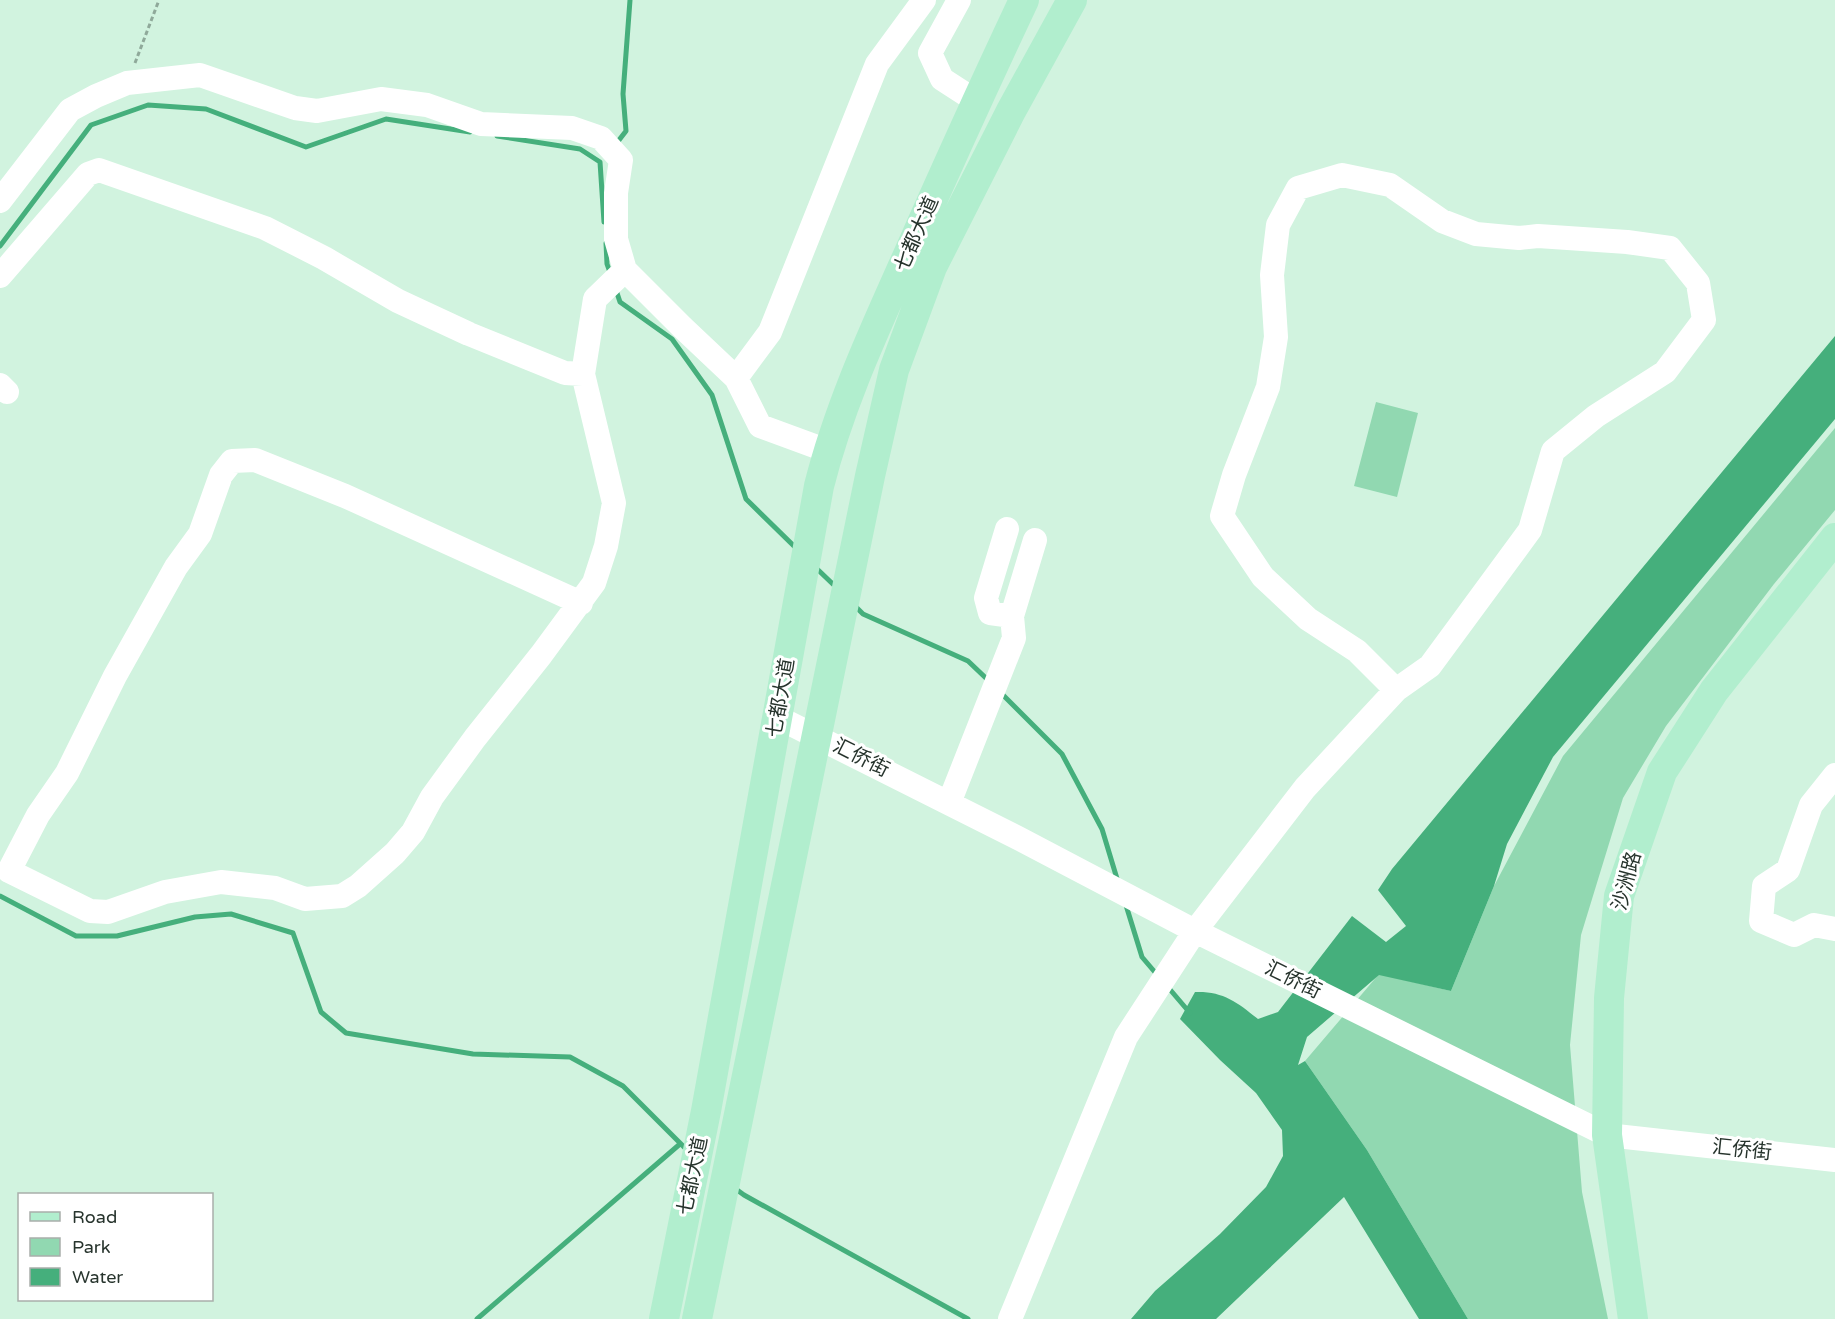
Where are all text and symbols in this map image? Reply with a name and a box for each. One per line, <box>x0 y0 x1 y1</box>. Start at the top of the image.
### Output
street label: 七都大道 <box>890 193 944 275</box>
street label: 七都大道 <box>762 657 800 739</box>
street label: 汇侨街 <box>829 734 893 782</box>
street label: 沙洲路 <box>1608 849 1646 913</box>
street label: 汇侨街 <box>1261 956 1325 1004</box>
street label: 七都大道 <box>673 1134 713 1218</box>
street label: 汇侨街 <box>1711 1135 1773 1165</box>
legend <box>18 1193 213 1301</box>
text: Road <box>72 1206 117 1228</box>
text: Park <box>72 1236 111 1258</box>
text: Water <box>72 1266 123 1288</box>

